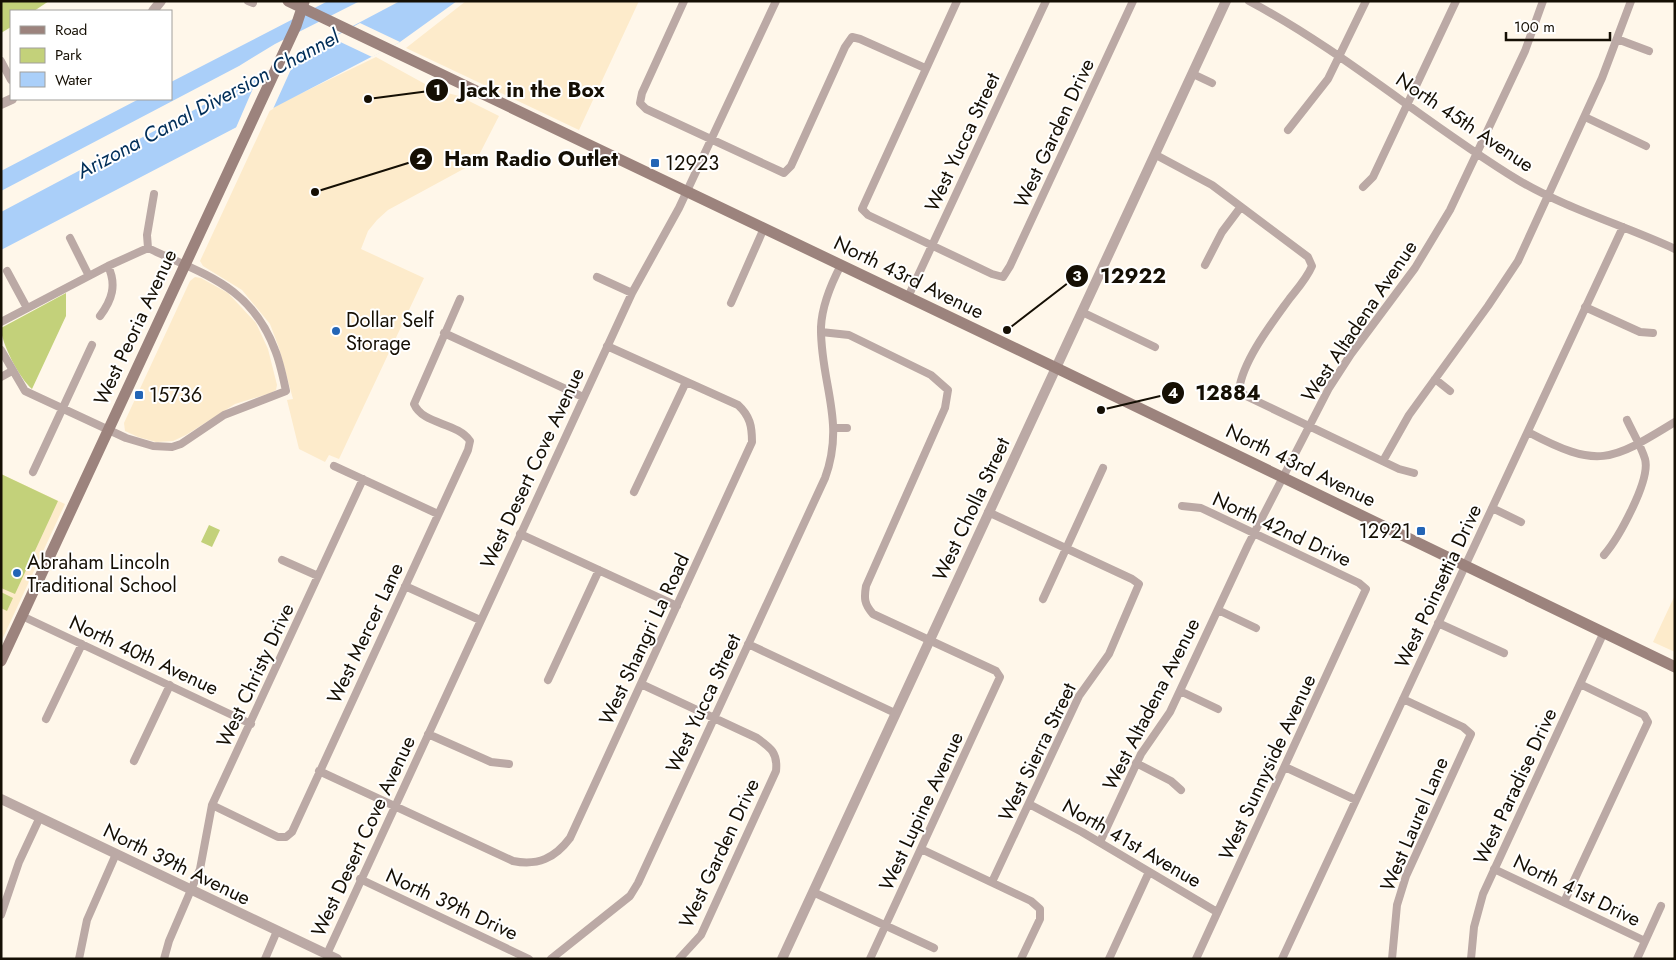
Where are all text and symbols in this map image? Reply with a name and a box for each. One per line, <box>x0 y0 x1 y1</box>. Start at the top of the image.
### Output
legend <box>10 10 172 100</box>
scale bar <box>1506 10 1610 42</box>
text: 100 m <box>1514 16 1555 38</box>
text: Road <box>55 19 87 41</box>
water label: Arizona Canal Diversion Channel <box>71 21 346 187</box>
text: Park <box>55 44 82 66</box>
street label: West Garden Drive <box>1007 54 1102 213</box>
street label: North 45th Avenue <box>1390 65 1540 179</box>
street label: West Yucca Street <box>918 68 1007 216</box>
text: Water <box>55 69 93 91</box>
callout: Jack in the Box <box>424 72 615 108</box>
text: Jack in the Box <box>455 75 606 105</box>
text: 1 <box>433 79 441 101</box>
callout: Ham Radio Outlet <box>409 141 628 177</box>
text: Ham Radio Outlet <box>444 144 618 174</box>
text: 2 <box>416 148 426 170</box>
place label: 12923 <box>665 149 719 178</box>
marker: 12923 <box>649 157 661 169</box>
street label: North 43rd Avenue <box>829 229 989 326</box>
street label: West Altadena Avenue <box>1294 235 1424 408</box>
street label: West Peoria Avenue <box>87 245 184 410</box>
callout: 12922 <box>1065 258 1176 294</box>
text: 12922 <box>1100 261 1166 291</box>
text: 3 <box>1072 265 1082 287</box>
place label: Dollar Self Storage <box>346 306 435 358</box>
marker: Dollar Self Storage <box>330 325 342 337</box>
street label: West Desert Cove Avenue <box>473 363 592 573</box>
callout: 12884 <box>1160 375 1271 411</box>
text: 12884 <box>1195 378 1261 408</box>
place label: 15736 <box>149 381 202 410</box>
text: 4 <box>1168 382 1178 404</box>
marker: 15736 <box>133 389 145 401</box>
street label: North 43rd Avenue <box>1221 417 1381 514</box>
street label: West Cholla Street <box>926 433 1017 586</box>
street label: North 42nd Drive <box>1208 485 1356 574</box>
street label: West Poinsettia Drive <box>1388 500 1489 673</box>
place label: 12921 <box>1359 517 1411 546</box>
marker: 12921 <box>1415 525 1427 537</box>
place label: Abraham Lincoln Traditional School <box>27 548 177 600</box>
street label: West Shangri La Road <box>592 549 697 730</box>
street label: West Mercer Lane <box>320 558 411 708</box>
marker: Abraham Lincoln Traditional School <box>11 567 23 579</box>
street label: West Christy Drive <box>209 599 302 752</box>
street label: North 40th Avenue <box>64 608 223 703</box>
street label: West Altadena Avenue <box>1095 613 1207 795</box>
street label: West Yucca Street <box>659 629 748 777</box>
street label: West Sunnyside Avenue <box>1212 670 1323 865</box>
street label: West Sierra Street <box>991 678 1084 826</box>
street label: West Paradise Drive <box>1467 703 1564 869</box>
street label: West Lupine Avenue <box>872 727 971 895</box>
street label: West Desert Cove Avenue <box>304 731 423 941</box>
street label: West Laurel Lane <box>1373 753 1456 896</box>
street label: West Garden Drive <box>672 774 767 933</box>
street label: North 41st Avenue <box>1057 792 1207 895</box>
street label: North 39th Avenue <box>98 816 255 913</box>
street label: North 41st Drive <box>1508 847 1645 934</box>
street label: North 39th Drive <box>381 861 523 948</box>

